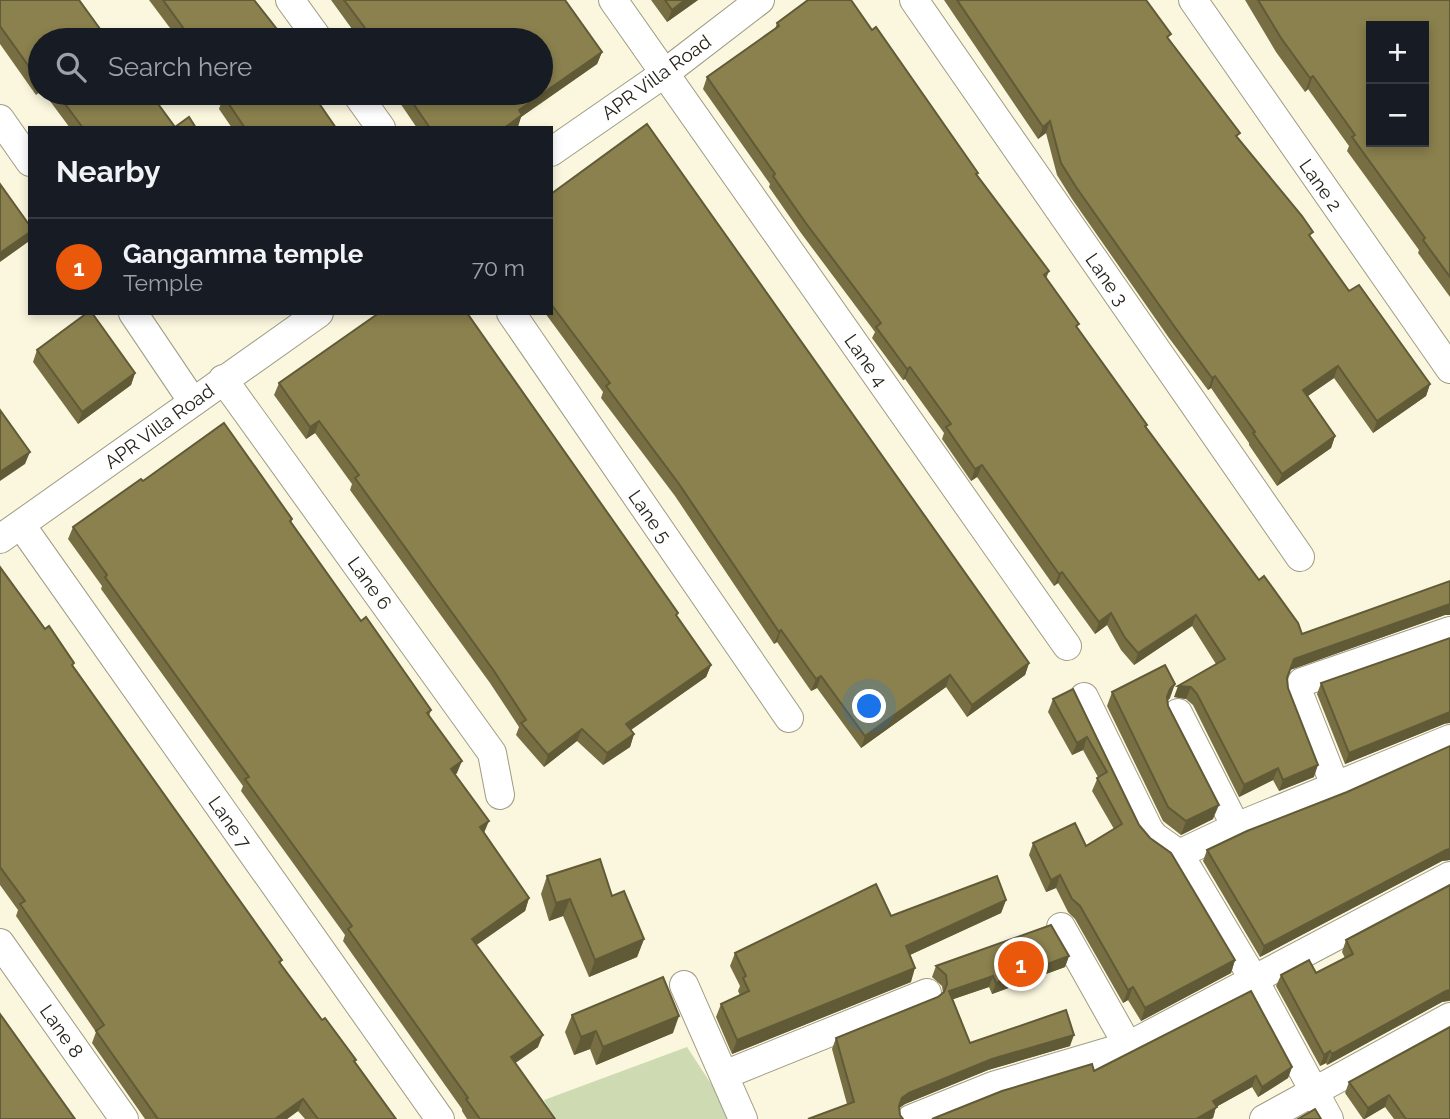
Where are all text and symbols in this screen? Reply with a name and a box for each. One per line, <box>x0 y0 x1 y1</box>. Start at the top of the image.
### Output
map controls <box>1366 21 1429 147</box>
button: + <box>1366 21 1429 84</box>
search box <box>28 28 553 105</box>
street label: APR Villa Road <box>597 30 715 124</box>
icon: search <box>52 48 90 86</box>
text: Search here <box>108 52 252 82</box>
button: − <box>1366 84 1429 147</box>
text: Nearby <box>56 154 160 189</box>
street label: Lane 2 <box>1295 155 1347 215</box>
text: Gangamma temple <box>123 239 363 269</box>
street label: Lane 3 <box>1081 249 1133 309</box>
text: 1 <box>73 254 85 281</box>
text: 70 m <box>472 254 525 281</box>
text: Temple <box>123 269 203 296</box>
street label: Lane 4 <box>840 330 892 390</box>
street label: APR Villa Road <box>100 379 218 473</box>
street label: Lane 5 <box>624 486 676 546</box>
street label: Lane 6 <box>343 552 397 614</box>
your location <box>852 689 886 723</box>
street label: Lane 7 <box>204 792 256 852</box>
pin: 1 <box>998 938 1044 990</box>
street label: Lane 8 <box>36 1000 88 1062</box>

